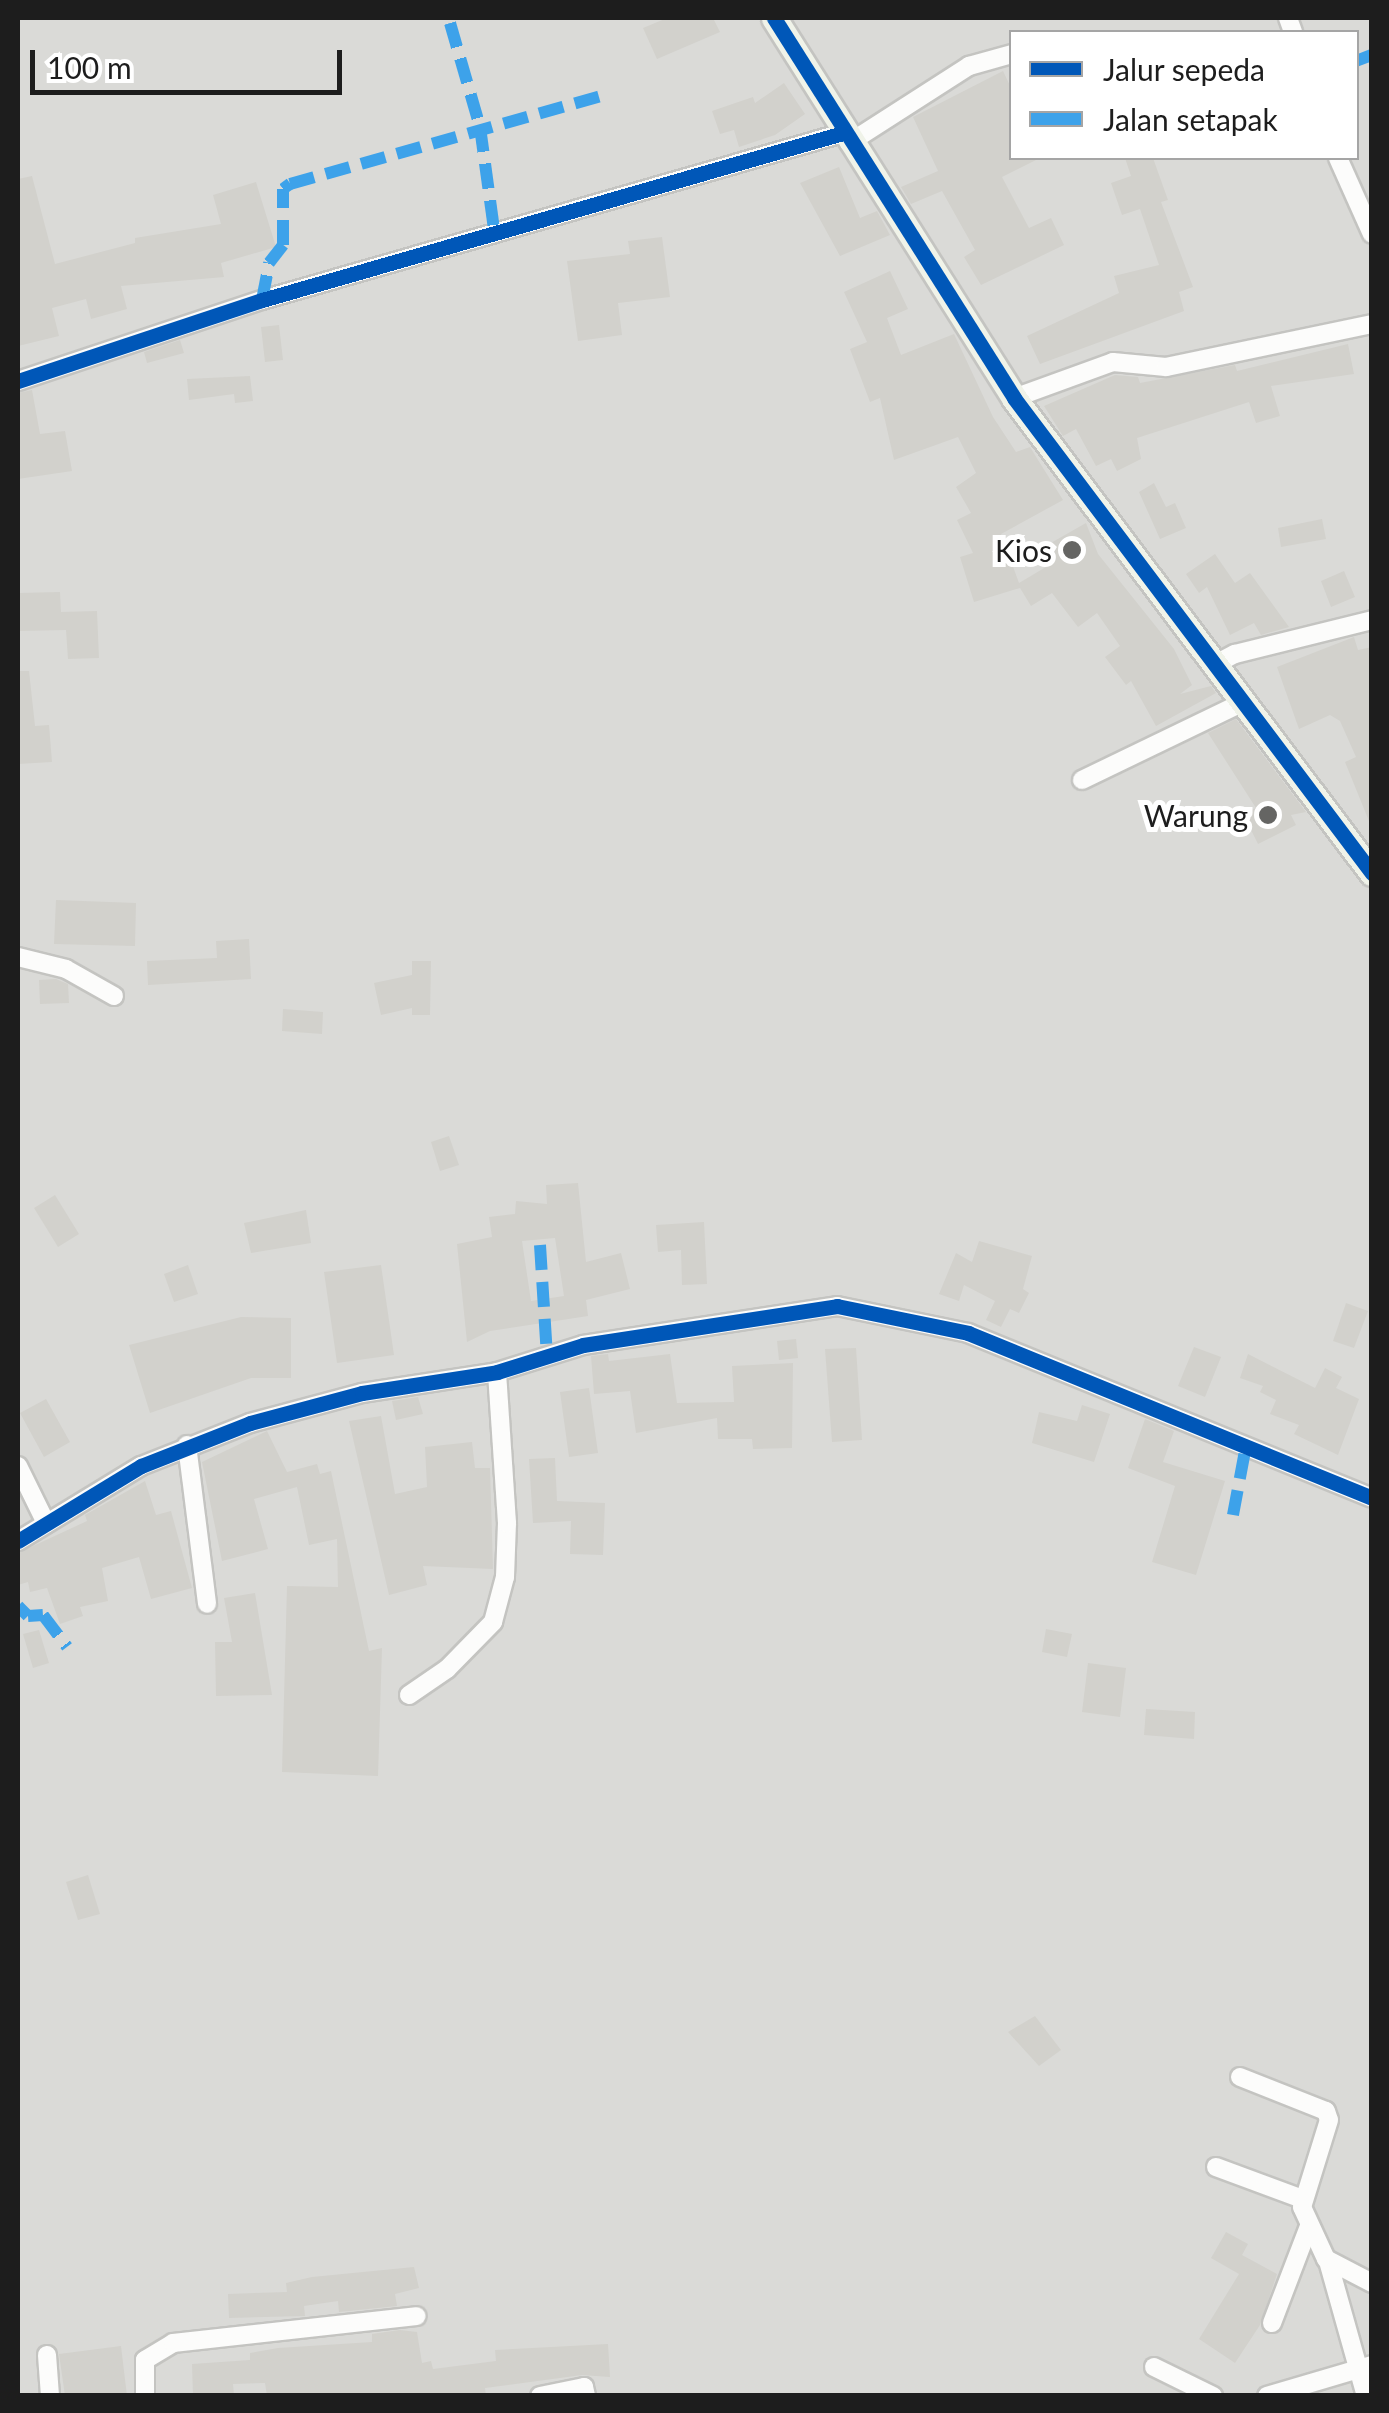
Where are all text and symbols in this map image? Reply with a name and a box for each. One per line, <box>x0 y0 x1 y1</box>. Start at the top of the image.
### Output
scale bar <box>35 30 348 92</box>
legend <box>1009 30 1359 160</box>
text: 100 m <box>47 49 132 85</box>
text: Jalur sepeda <box>1103 51 1265 87</box>
text: Jalan setapak <box>1103 101 1278 137</box>
place label: Kios <box>995 532 1052 568</box>
marker: Kios <box>1061 539 1083 561</box>
place label: Warung <box>1144 797 1248 833</box>
marker: Warung <box>1257 804 1279 826</box>

